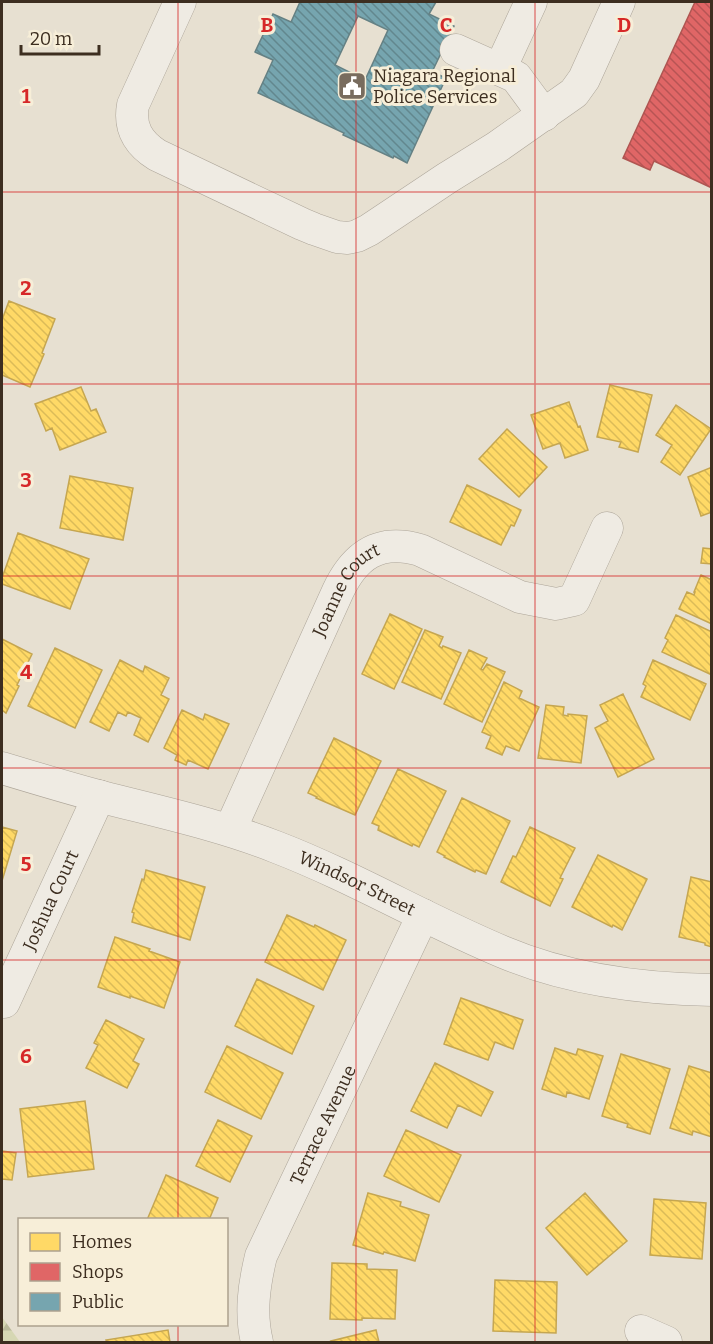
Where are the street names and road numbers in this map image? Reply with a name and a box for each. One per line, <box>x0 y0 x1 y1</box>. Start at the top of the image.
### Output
street label: Joanne Court <box>307 538 383 641</box>
street label: Joshua Court <box>18 846 84 955</box>
street label: Windsor Street <box>295 846 419 921</box>
street label: Terrace Avenue <box>285 1061 361 1188</box>

